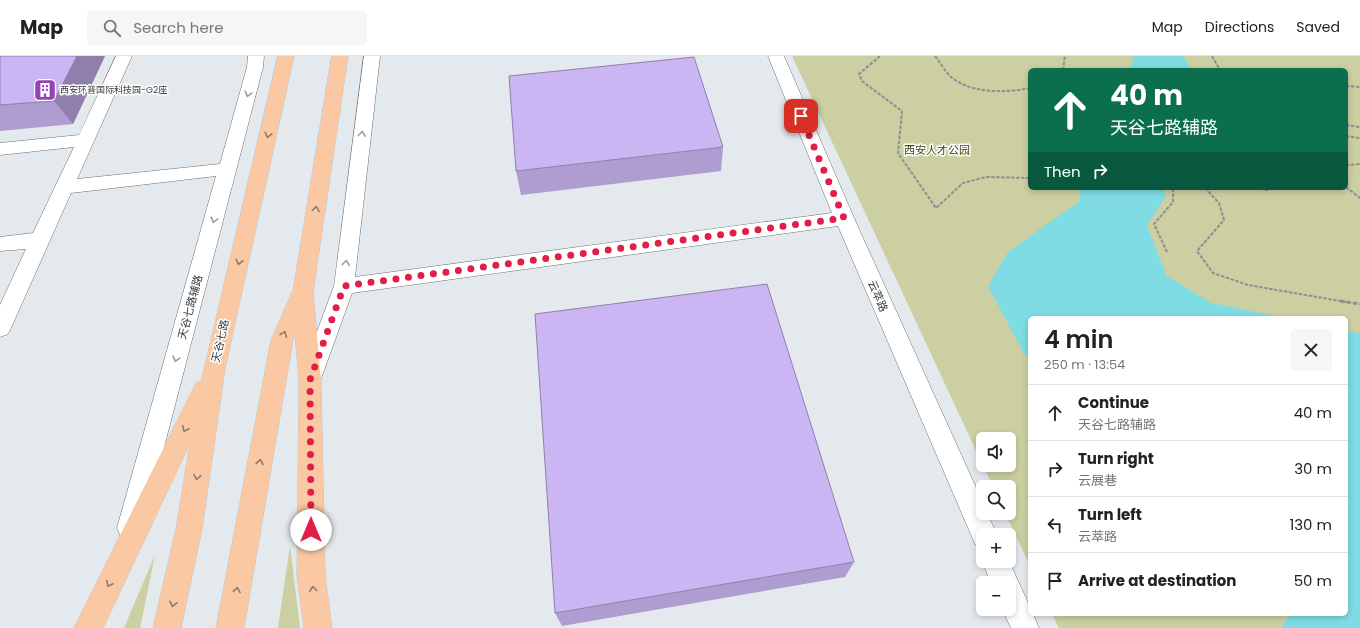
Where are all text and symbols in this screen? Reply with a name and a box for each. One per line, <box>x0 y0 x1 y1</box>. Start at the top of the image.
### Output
search box <box>87 10 367 46</box>
text: Map <box>20 14 63 41</box>
icon: search <box>101 17 123 39</box>
text: Search here <box>133 17 224 38</box>
text: Map <box>1152 17 1183 37</box>
text: Directions <box>1205 17 1274 37</box>
text: Saved <box>1296 17 1340 37</box>
text: 40 m <box>1110 76 1183 115</box>
building icon: 西安环普国际科技园-G2座 <box>32 77 58 103</box>
place label: 西安环普国际科技园-G2座 <box>60 84 167 96</box>
icon: ahead <box>1044 84 1096 136</box>
one-way arrow <box>244 91 252 97</box>
pin <box>784 99 818 133</box>
icon: arrive <box>790 105 812 127</box>
text: 天谷七路辅路 <box>1110 115 1218 140</box>
one-way arrow <box>357 131 366 137</box>
one-way arrow <box>265 132 273 138</box>
park label: 西安人才公园 <box>904 142 970 158</box>
icon: right <box>1089 160 1111 182</box>
text: Then <box>1044 161 1081 182</box>
one-way arrow <box>311 206 319 212</box>
one-way arrow <box>210 216 219 223</box>
one-way arrow <box>235 258 243 265</box>
one-way arrow <box>342 260 351 266</box>
street label: 天谷七路辅路 <box>174 273 206 341</box>
street label: 云萃路 <box>864 278 892 314</box>
street label: 天谷七路 <box>207 318 233 364</box>
text: 4 min <box>1044 323 1113 356</box>
button: close <box>1290 329 1332 371</box>
one-way arrow <box>280 331 288 338</box>
one-way arrow <box>172 355 181 362</box>
text: 250 m · 13:54 <box>1044 355 1125 374</box>
text: Continue <box>1078 392 1149 413</box>
icon: ahead <box>1044 402 1066 424</box>
text: 40 m <box>1294 402 1332 423</box>
text: 天谷七路辅路 <box>1078 415 1156 434</box>
one-way arrow <box>182 425 189 433</box>
map controls <box>976 432 1016 616</box>
button: sound <box>976 432 1016 472</box>
text: Turn right <box>1078 448 1154 469</box>
icon: right <box>1044 458 1066 480</box>
text: 30 m <box>1294 458 1332 479</box>
one-way arrow <box>255 459 264 465</box>
text: 云展巷 <box>1078 471 1117 490</box>
one-way arrow <box>193 474 202 480</box>
button: search <box>976 480 1016 520</box>
text: Turn left <box>1078 504 1142 525</box>
position arrow <box>290 509 332 551</box>
icon: left <box>1044 514 1066 536</box>
text: 130 m <box>1289 514 1332 535</box>
text: 云萃路 <box>1078 527 1117 546</box>
button: + <box>976 528 1016 568</box>
icon: arrive <box>1044 570 1066 592</box>
text: Arrive at destination <box>1078 570 1236 591</box>
text: 50 m <box>1294 570 1332 591</box>
button: − <box>976 576 1016 616</box>
one-way arrow <box>106 580 114 587</box>
one-way arrow <box>309 586 318 592</box>
one-way arrow <box>232 587 240 593</box>
one-way arrow <box>169 601 177 608</box>

